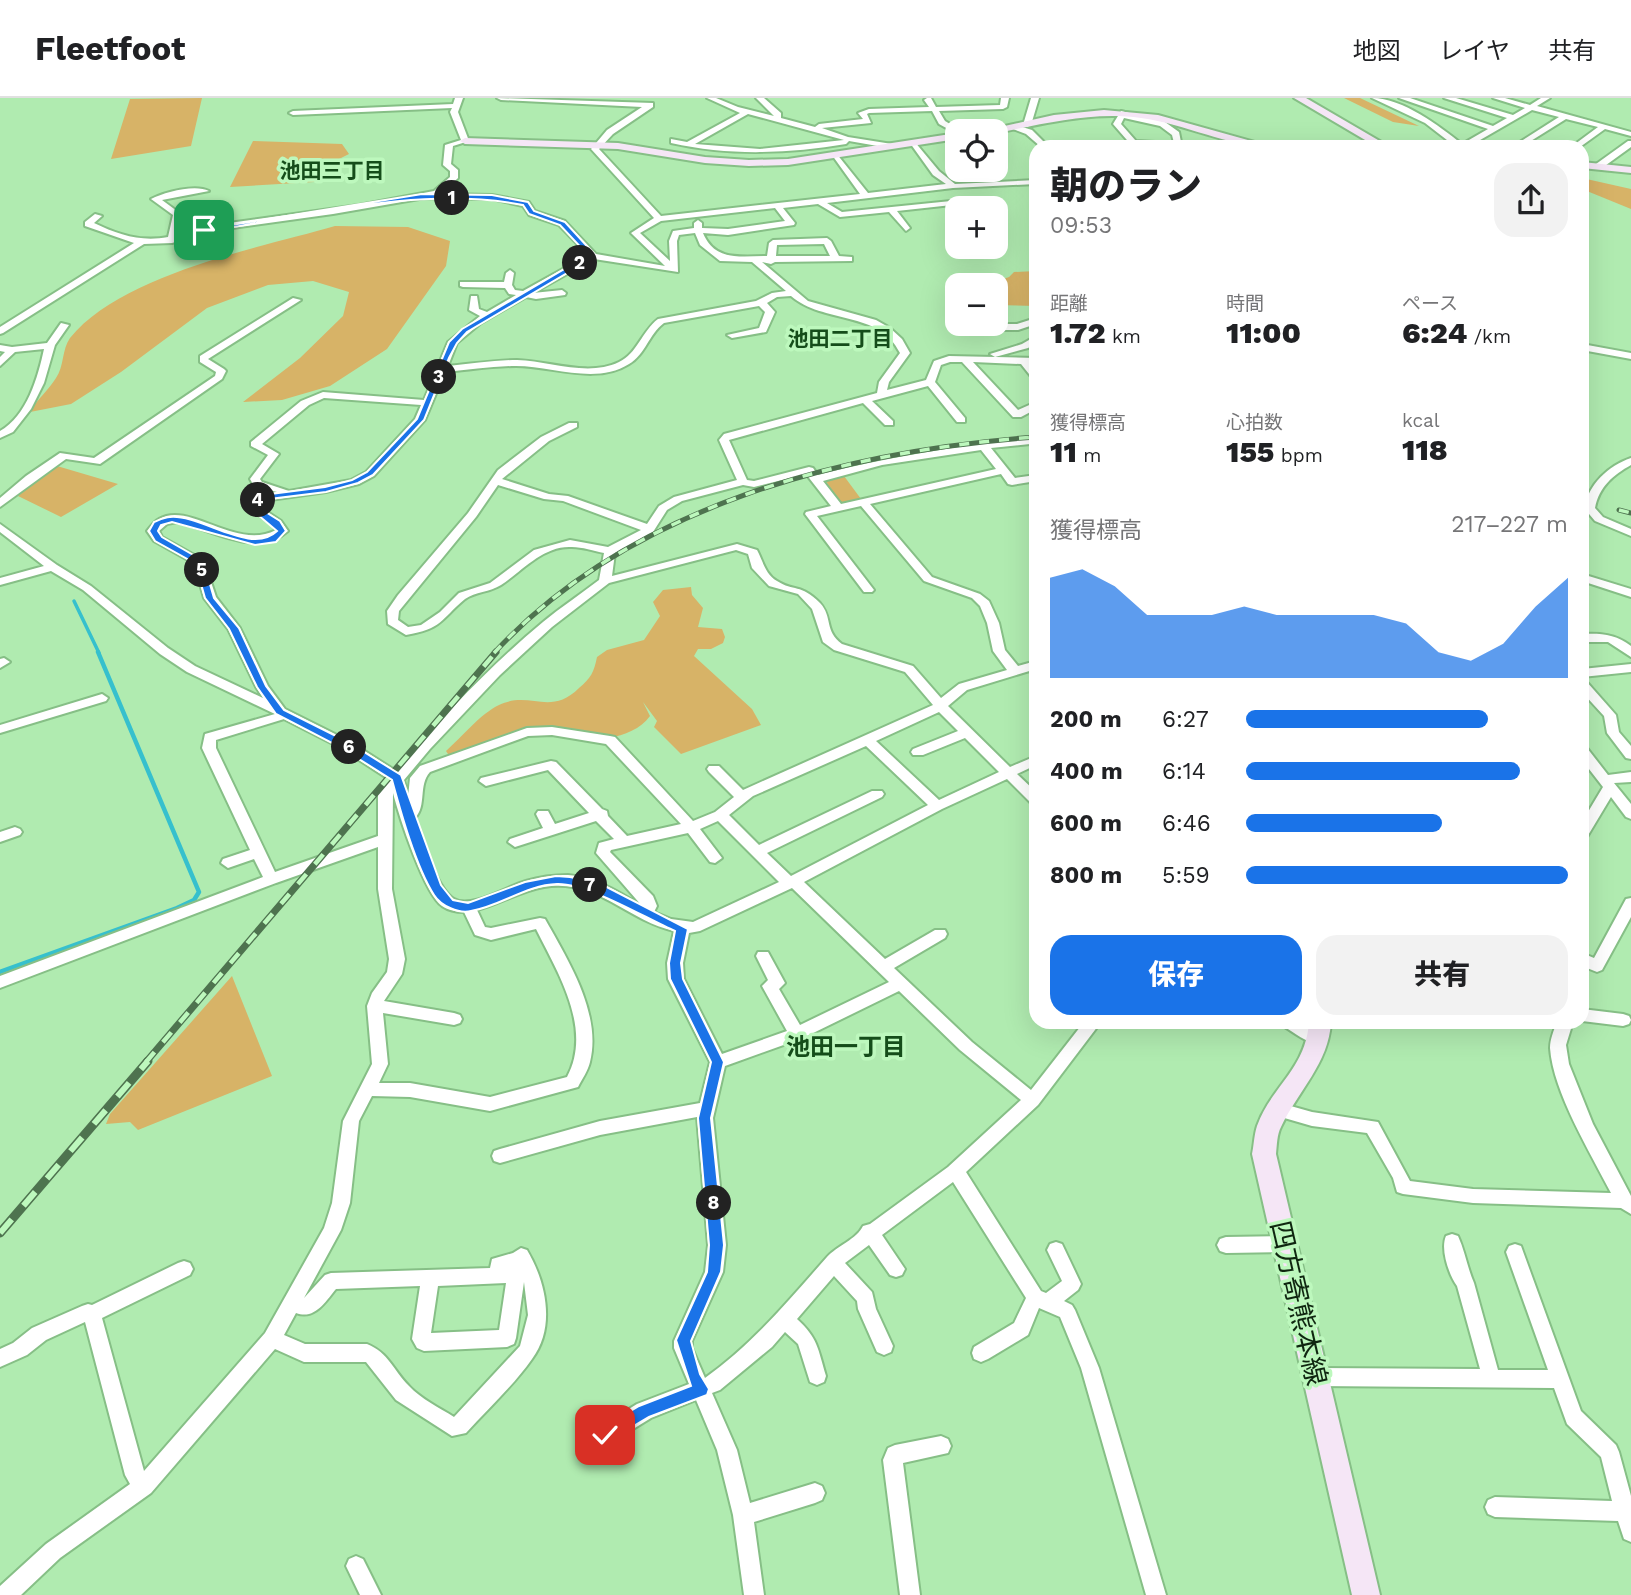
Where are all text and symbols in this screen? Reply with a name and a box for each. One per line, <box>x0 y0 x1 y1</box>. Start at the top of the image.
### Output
text: Fleetfoot <box>35 29 186 68</box>
text: 地図 <box>1353 37 1401 65</box>
text: レイヤ <box>1439 37 1510 65</box>
text: 共有 <box>1548 37 1596 65</box>
map controls <box>945 119 1008 336</box>
button: locate <box>945 119 1008 182</box>
district label: 池田三丁目 <box>280 158 385 183</box>
button: share <box>1494 163 1568 237</box>
text: 朝のラン <box>1050 164 1202 208</box>
pin: 1 <box>434 180 470 216</box>
text: 1 <box>447 186 456 209</box>
button: + <box>945 196 1008 259</box>
pin <box>174 200 234 260</box>
icon: arrive <box>185 211 223 249</box>
text: 09:53 <box>1050 212 1112 239</box>
pin: 2 <box>562 246 598 280</box>
text: 2 <box>574 251 585 274</box>
button: − <box>945 273 1008 336</box>
text: 距離 <box>1050 292 1088 315</box>
text: 時間 <box>1226 292 1264 315</box>
text: ペース <box>1402 292 1458 315</box>
text: 1.72 <box>1050 315 1105 350</box>
text: 11:00 <box>1226 315 1301 350</box>
text: 6:24 <box>1402 315 1467 350</box>
text: km <box>1105 325 1141 348</box>
text: /km <box>1467 325 1511 348</box>
district label: 池田二丁目 <box>788 326 893 351</box>
pin: 3 <box>422 360 457 394</box>
text: 3 <box>433 365 444 388</box>
text: kcal <box>1402 409 1440 432</box>
text: 獲得標高 <box>1050 411 1126 434</box>
text: 心拍数 <box>1226 411 1283 434</box>
text: 118 <box>1402 432 1448 467</box>
text: 11 <box>1050 434 1077 469</box>
text: 155 <box>1226 434 1274 469</box>
text: m <box>1077 444 1101 467</box>
text: bpm <box>1274 444 1323 467</box>
pin: 4 <box>240 482 276 518</box>
text: 4 <box>251 488 264 511</box>
text: 217–227 m <box>1451 511 1568 538</box>
text: 獲得標高 <box>1050 517 1142 544</box>
pin: 5 <box>184 552 220 588</box>
text: 5 <box>196 558 207 581</box>
text: 200 m <box>1050 706 1122 733</box>
text: 6:27 <box>1162 706 1209 733</box>
pin: 6 <box>332 730 366 764</box>
text: 6 <box>343 735 354 758</box>
text: 400 m <box>1050 758 1123 785</box>
text: 6:14 <box>1162 758 1206 785</box>
text: 600 m <box>1050 810 1122 837</box>
text: 6:46 <box>1162 810 1211 837</box>
text: 800 m <box>1050 862 1122 889</box>
text: 5:59 <box>1162 862 1210 889</box>
pin: 7 <box>572 868 608 902</box>
text: 7 <box>584 873 595 896</box>
button: 保存 <box>1050 935 1302 1015</box>
button: 共有 <box>1316 935 1568 1015</box>
district label: 池田一丁目 <box>786 1033 906 1061</box>
pin: 8 <box>696 1186 732 1220</box>
text: 8 <box>708 1191 719 1214</box>
street label: 四方寄熊本線 <box>1264 1218 1333 1389</box>
pin <box>575 1405 635 1465</box>
icon: check <box>586 1416 624 1454</box>

